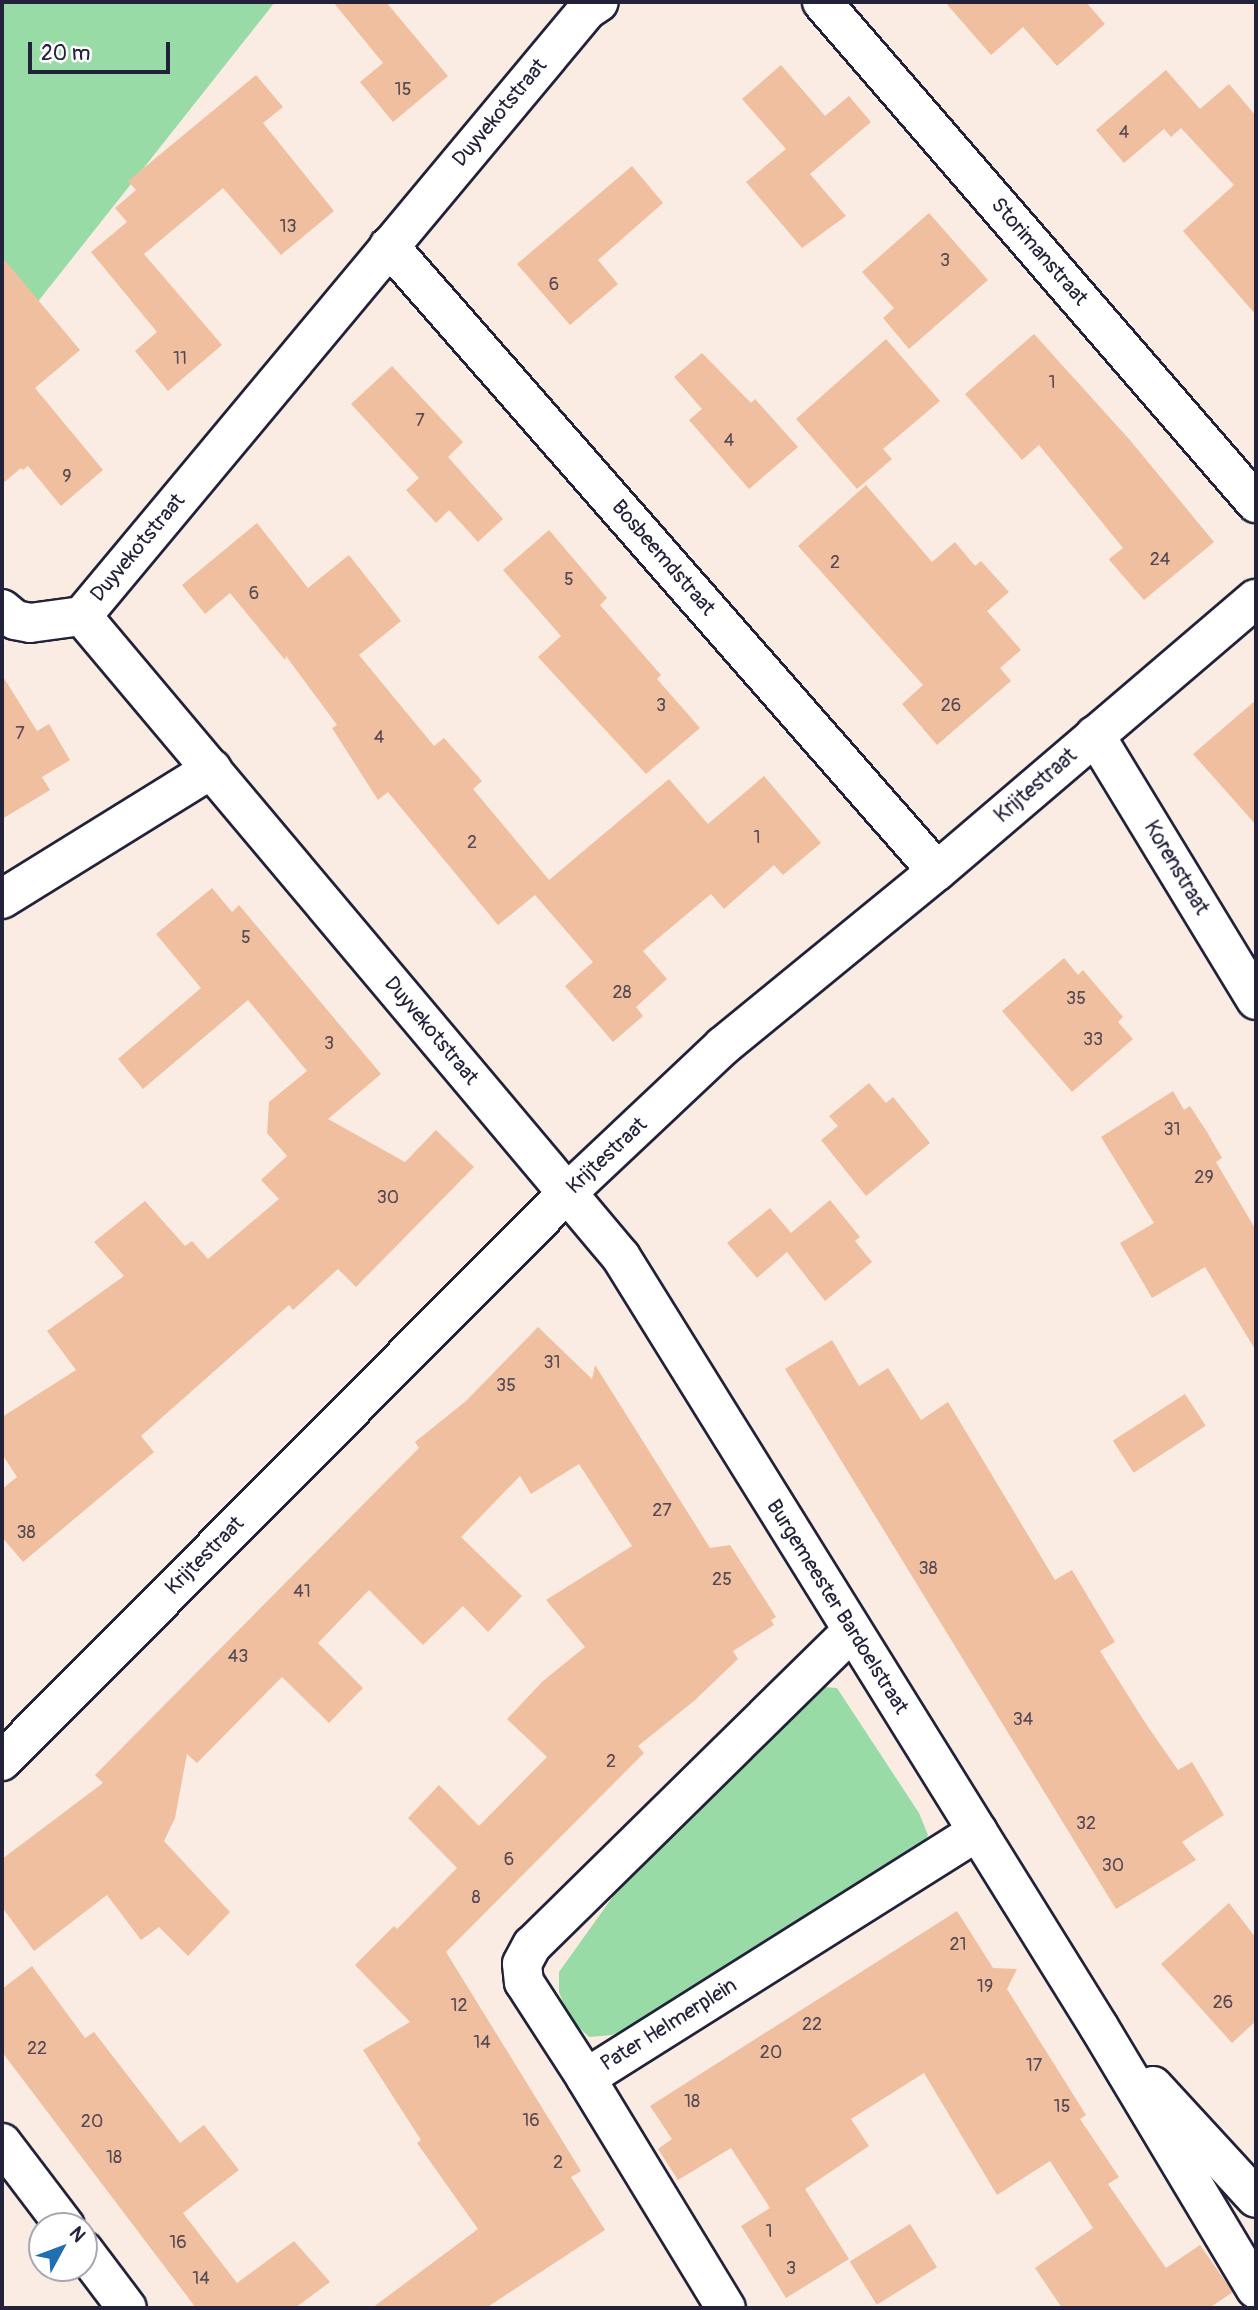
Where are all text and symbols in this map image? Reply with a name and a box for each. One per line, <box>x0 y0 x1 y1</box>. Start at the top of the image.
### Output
scale bar <box>32 28 173 72</box>
text: 20 m <box>41 40 90 67</box>
street label: Duyvekotstraat <box>448 54 552 172</box>
house number: 15 <box>395 79 411 101</box>
house number: 4 <box>1119 122 1129 144</box>
street label: Storimanstraat <box>985 193 1093 311</box>
house number: 13 <box>279 216 297 238</box>
house number: 3 <box>940 250 950 272</box>
house number: 6 <box>549 274 559 296</box>
house number: 11 <box>173 348 187 370</box>
house number: 1 <box>1048 372 1056 394</box>
house number: 7 <box>415 410 425 432</box>
house number: 4 <box>724 430 734 452</box>
house number: 9 <box>62 466 72 488</box>
street label: Duyvekotstraat <box>86 489 190 607</box>
street label: Bosbeemdstraat <box>606 495 720 621</box>
house number: 24 <box>1150 549 1170 571</box>
house number: 2 <box>830 552 840 574</box>
house number: 5 <box>564 569 574 591</box>
house number: 6 <box>249 583 259 605</box>
house number: 3 <box>656 695 666 717</box>
house number: 26 <box>941 695 961 717</box>
house number: 7 <box>15 723 25 745</box>
house number: 4 <box>374 727 384 749</box>
street label: Krijtestraat <box>990 743 1082 829</box>
street label: Korenstraat <box>1138 816 1214 920</box>
house number: 1 <box>753 827 761 849</box>
house number: 2 <box>467 832 477 854</box>
house number: 5 <box>241 927 251 949</box>
street label: Duyvekotstraat <box>379 972 483 1090</box>
house number: 28 <box>612 982 632 1004</box>
house number: 35 <box>1066 988 1086 1010</box>
house number: 33 <box>1083 1029 1103 1051</box>
house number: 3 <box>324 1033 334 1055</box>
street label: Krijtestraat <box>562 1112 652 1200</box>
house number: 31 <box>1163 1119 1181 1141</box>
house number: 29 <box>1194 1167 1214 1189</box>
house number: 30 <box>377 1187 399 1209</box>
house number: 31 <box>543 1352 561 1374</box>
house number: 35 <box>496 1375 516 1397</box>
street label: Burgemeester Bardoelstraat <box>761 1495 913 1719</box>
house number: 27 <box>652 1500 672 1522</box>
street label: Krijtestraat <box>160 1511 250 1601</box>
house number: 38 <box>16 1522 36 1544</box>
house number: 38 <box>918 1558 938 1580</box>
house number: 25 <box>712 1569 732 1591</box>
house number: 41 <box>293 1581 311 1603</box>
house number: 43 <box>228 1646 248 1668</box>
house number: 34 <box>1013 1709 1033 1731</box>
house number: 2 <box>606 1751 616 1773</box>
house number: 32 <box>1076 1813 1096 1835</box>
house number: 6 <box>504 1849 514 1871</box>
house number: 30 <box>1102 1855 1124 1877</box>
house number: 8 <box>471 1887 481 1909</box>
house number: 21 <box>949 1934 967 1956</box>
street label: Pater Helmerplein <box>596 1973 742 2077</box>
house number: 19 <box>977 1976 993 1998</box>
house number: 26 <box>1213 1992 1233 2014</box>
house number: 12 <box>450 1995 468 2017</box>
house number: 22 <box>802 2014 822 2036</box>
house number: 14 <box>473 2032 491 2054</box>
house number: 22 <box>27 2038 47 2060</box>
house number: 20 <box>760 2042 782 2064</box>
house number: 17 <box>1026 2055 1042 2077</box>
house number: 18 <box>684 2091 700 2113</box>
house number: 15 <box>1054 2096 1070 2118</box>
house number: 16 <box>522 2110 540 2132</box>
house number: 20 <box>81 2111 103 2133</box>
house number: 18 <box>106 2147 122 2169</box>
house number: 2 <box>553 2152 563 2174</box>
north arrow <box>28 2212 98 2282</box>
house number: 1 <box>765 2221 773 2243</box>
text: N <box>64 2222 91 2247</box>
house number: 16 <box>169 2232 187 2254</box>
house number: 3 <box>786 2258 796 2280</box>
house number: 14 <box>192 2268 210 2290</box>

